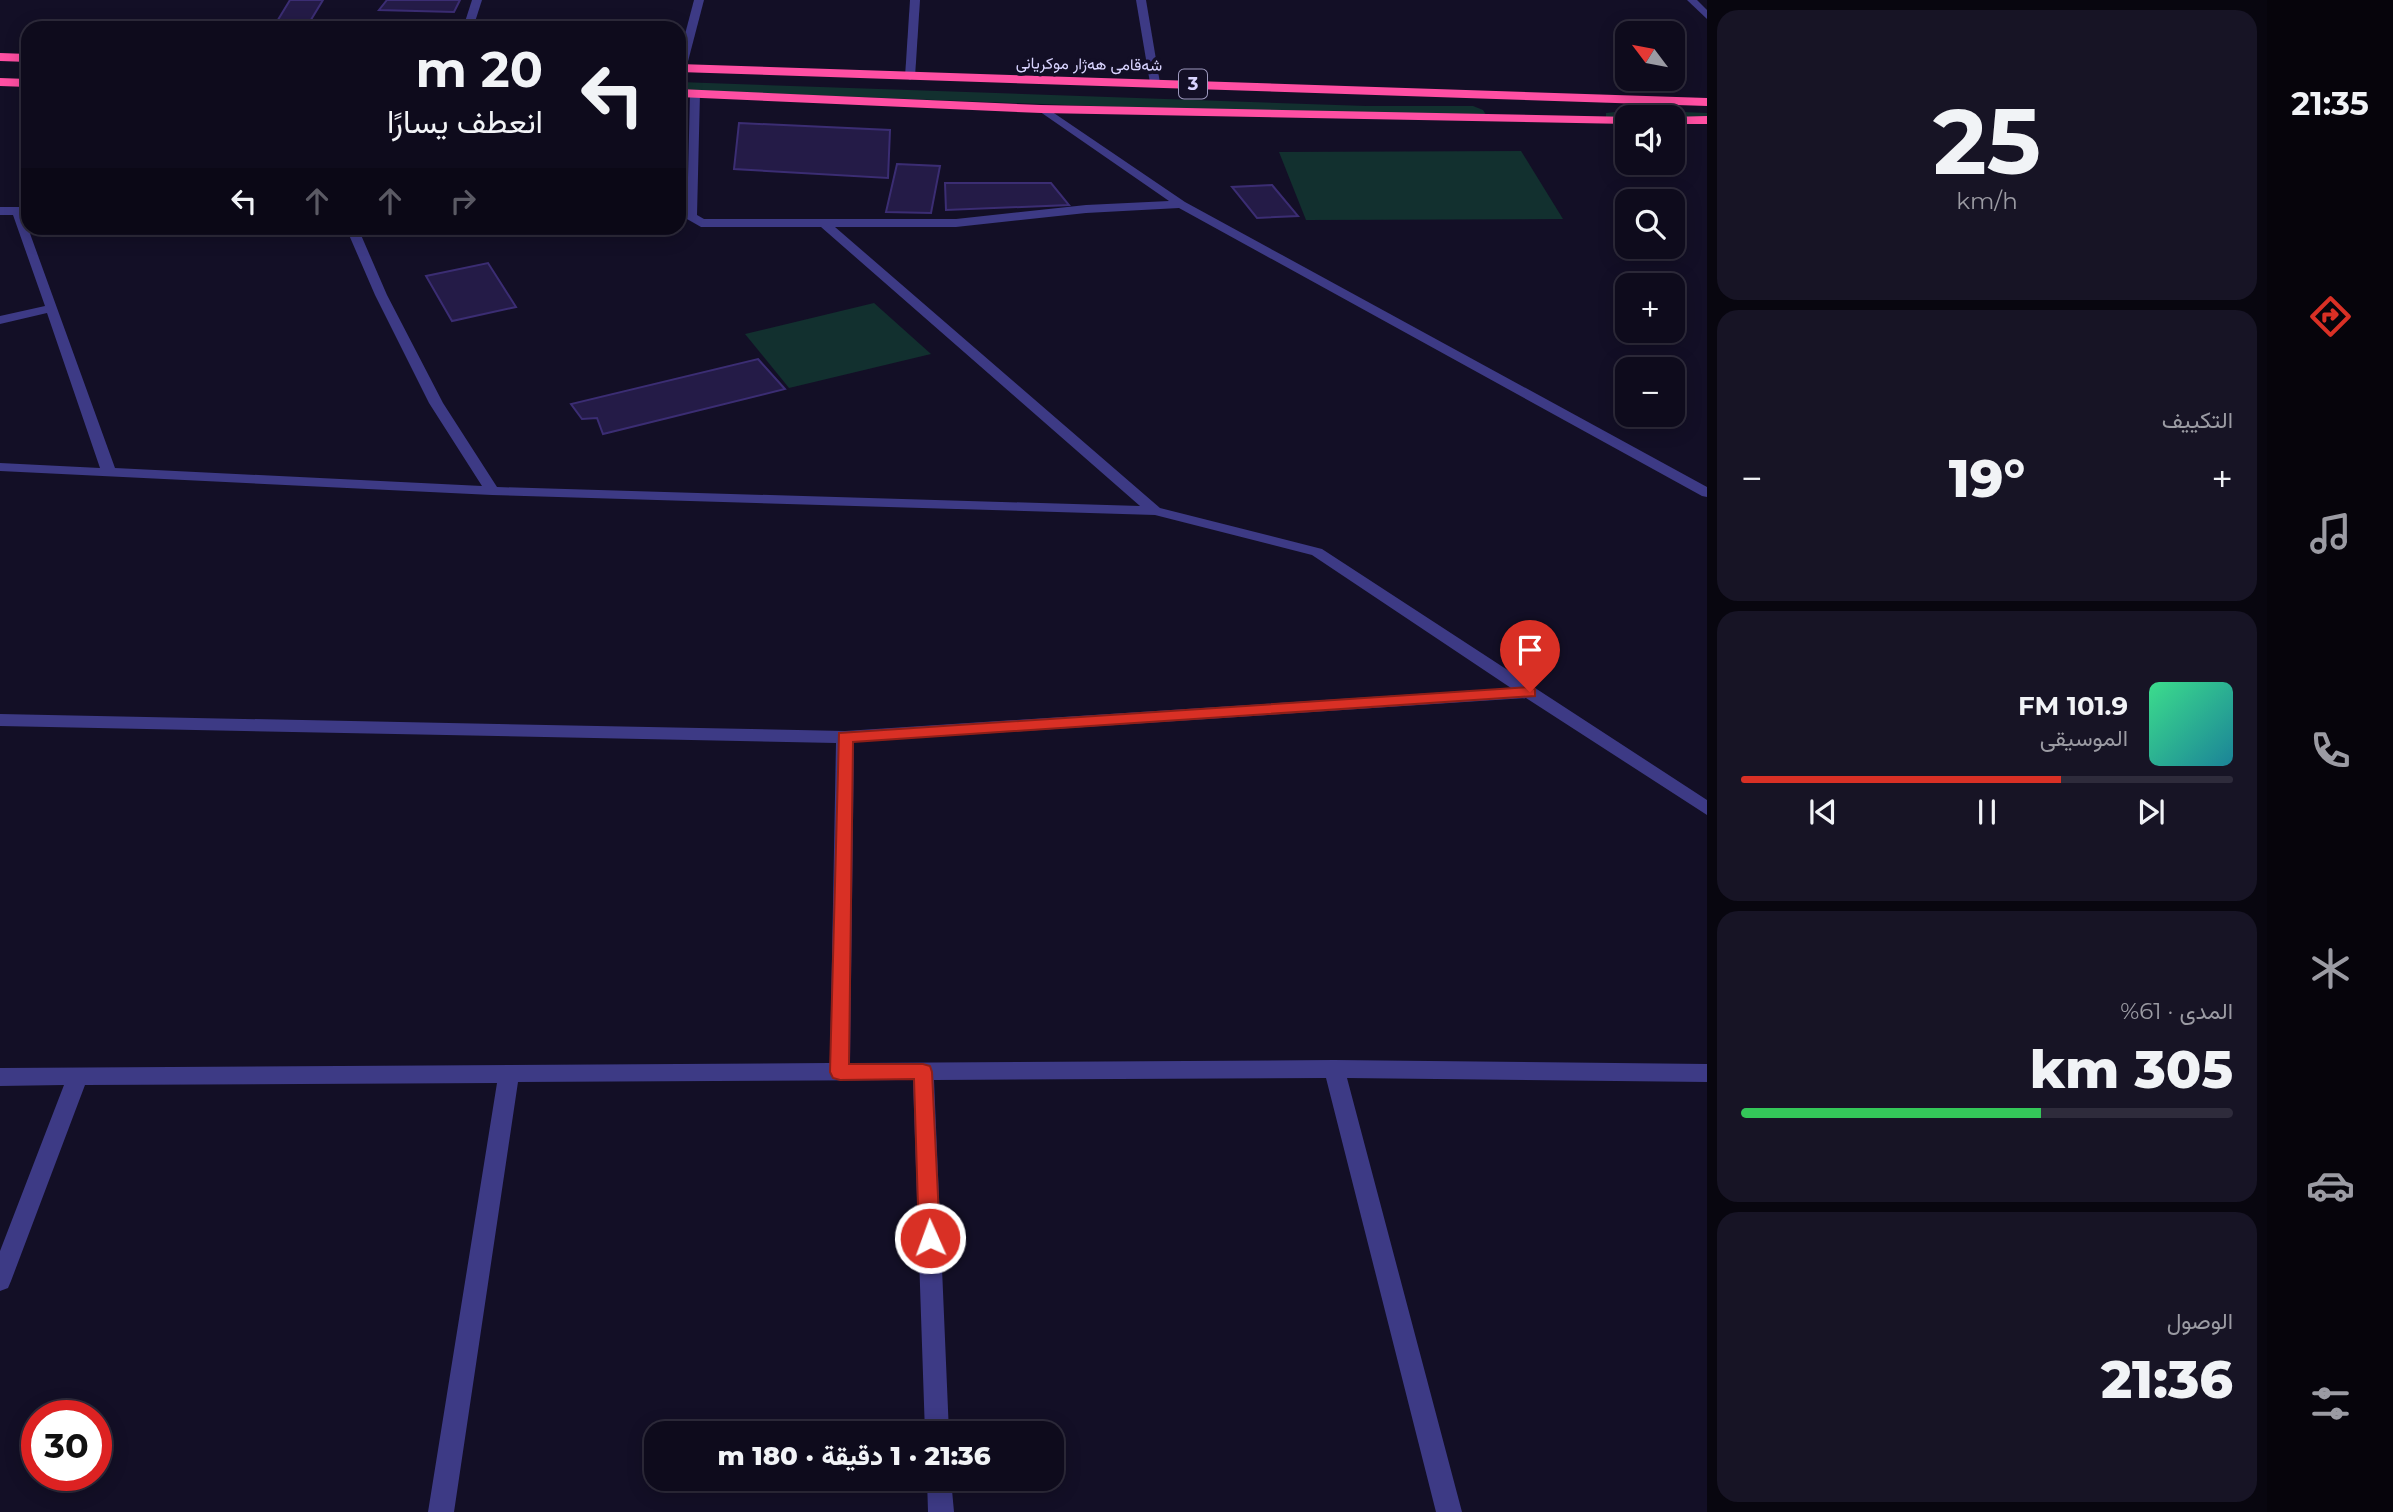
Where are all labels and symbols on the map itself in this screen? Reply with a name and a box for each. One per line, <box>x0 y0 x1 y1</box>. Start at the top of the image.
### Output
north arrow <box>1615 21 1685 91</box>
street label: شەقامی ھەژار موکریانی <box>1016 53 1162 76</box>
road number: 3 <box>1179 70 1207 98</box>
pin <box>1500 620 1560 692</box>
position arrow <box>893 1201 967 1275</box>
speed limit sign: 30 <box>21 1400 112 1491</box>

